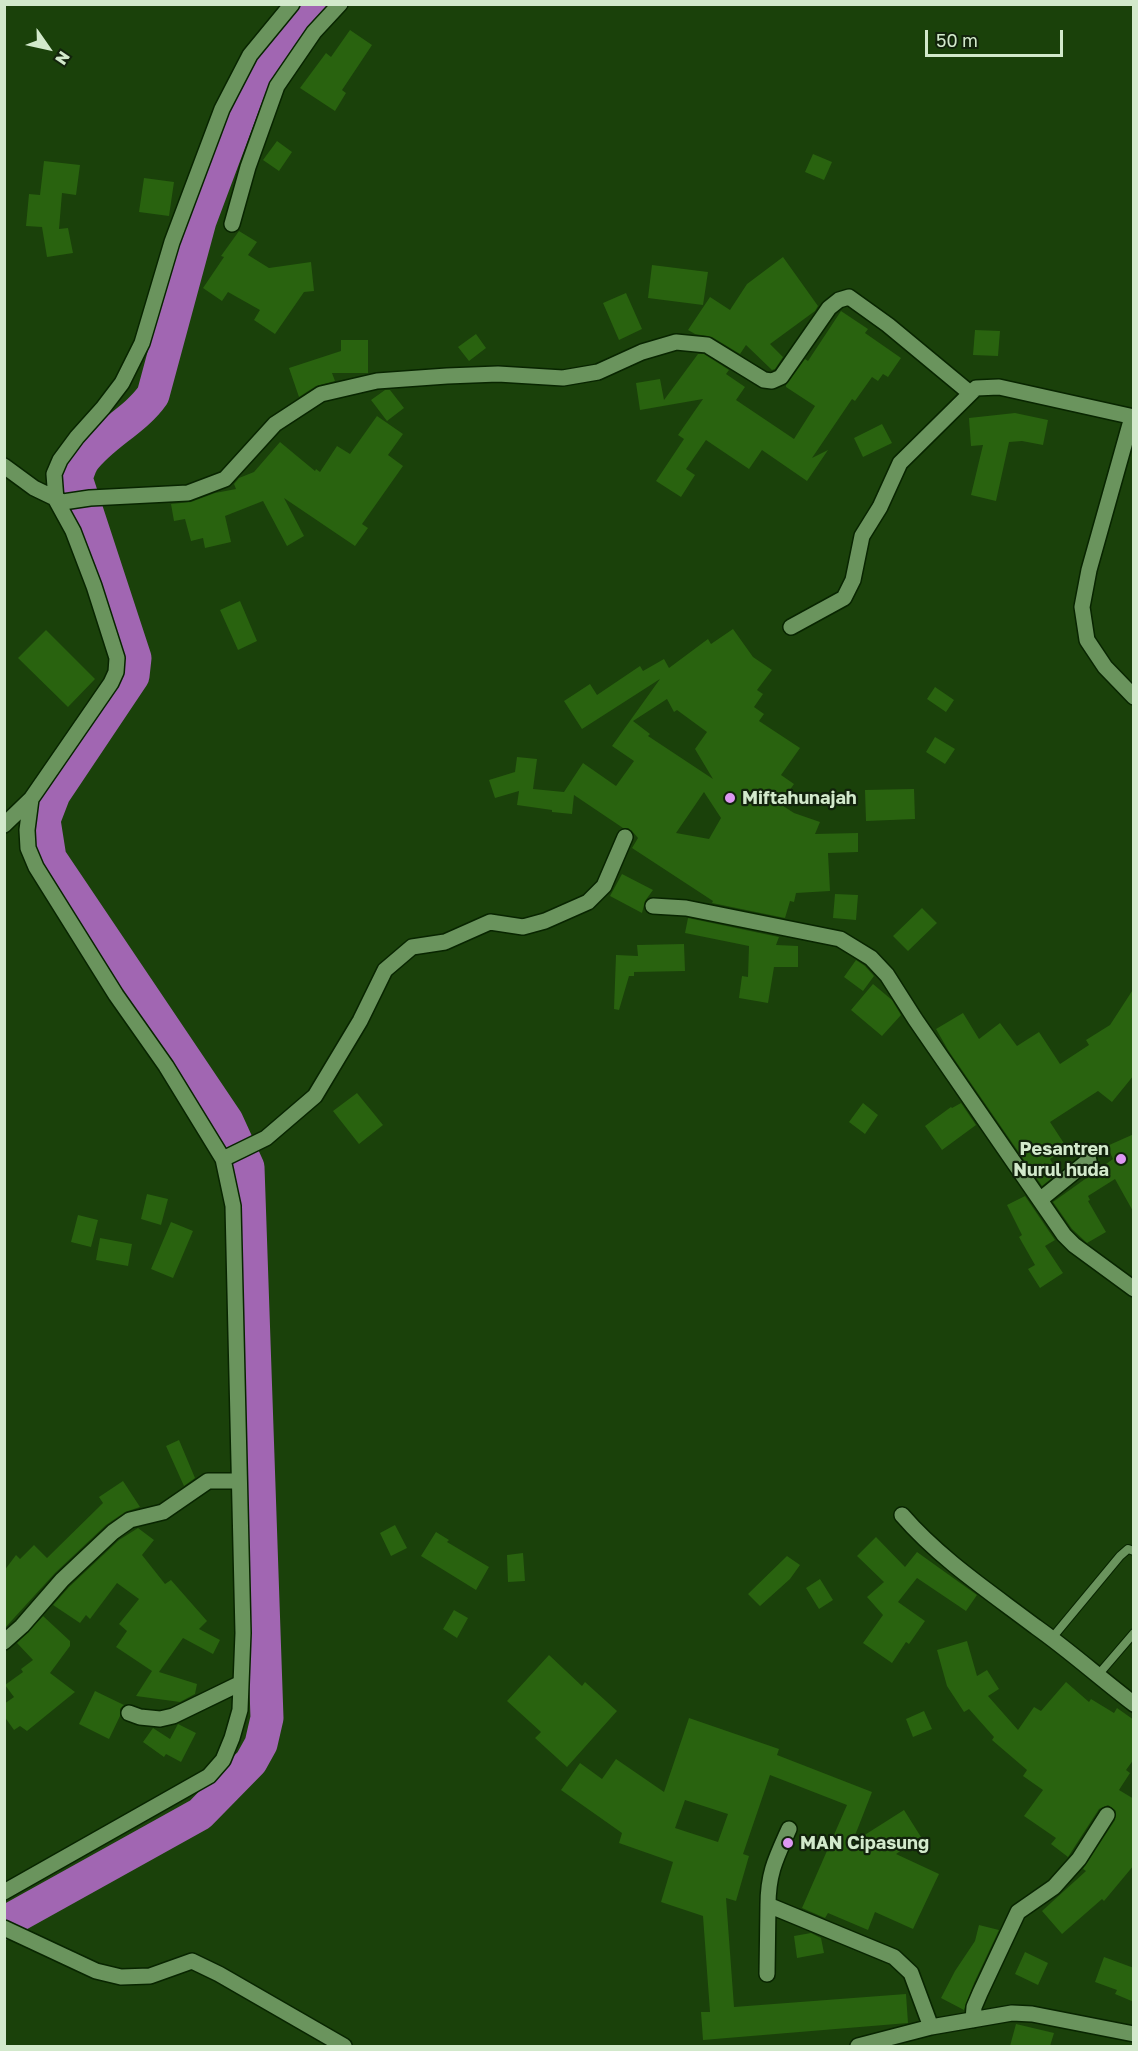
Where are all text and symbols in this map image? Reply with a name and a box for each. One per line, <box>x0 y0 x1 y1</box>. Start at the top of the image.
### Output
north arrow <box>18 18 78 78</box>
scale bar <box>928 18 1066 56</box>
text: 50 m <box>936 29 978 51</box>
text: N <box>51 47 75 69</box>
place label: Miftahunajah <box>742 787 857 809</box>
marker: Miftahunajah <box>723 791 737 805</box>
place label: Pesantren Nurul huda <box>1013 1138 1109 1180</box>
marker: Pesantren Nurul huda <box>1114 1152 1128 1166</box>
place label: MAN Cipasung <box>800 1832 929 1854</box>
marker: MAN Cipasung <box>781 1836 795 1850</box>

